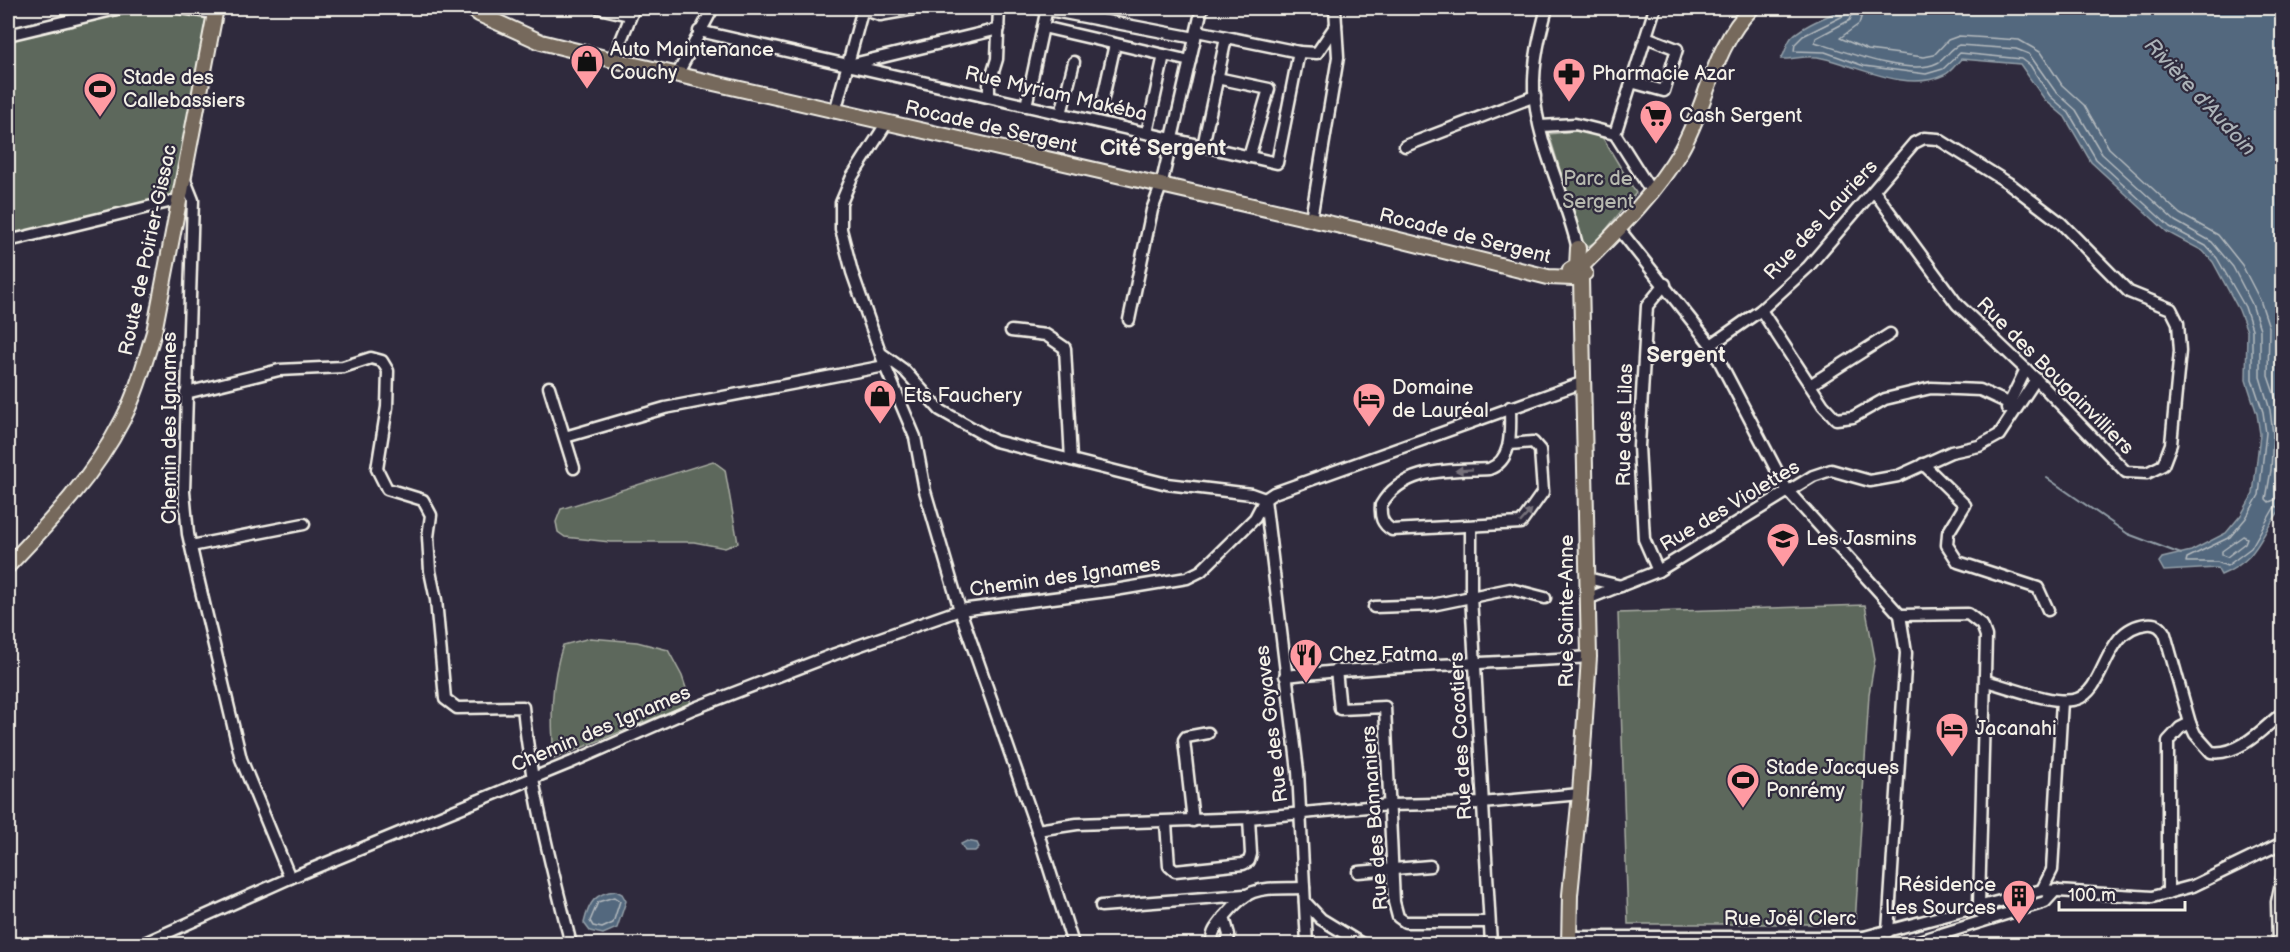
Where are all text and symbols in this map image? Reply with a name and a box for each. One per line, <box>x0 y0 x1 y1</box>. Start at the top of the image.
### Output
water label: Rivière d'Audoin <box>2139 33 2261 161</box>
place label: Auto Maintenance Couchy <box>610 38 774 85</box>
shop icon: Auto Maintenance Couchy <box>569 43 605 90</box>
pharmacy icon: Pharmacie Azar <box>1551 56 1587 103</box>
street label: Rue Myriam Makéba <box>962 61 1150 127</box>
place label: Pharmacie Azar <box>1592 62 1735 86</box>
place label: Stade des Callebassiers <box>123 66 245 113</box>
sports icon: Stade des Callebassiers <box>82 71 118 118</box>
street label: Rocade de Sergent <box>902 95 1080 159</box>
supermarket icon: Cash Sergent <box>1638 98 1674 145</box>
place label: Cash Sergent <box>1679 104 1802 128</box>
district label: Cité Sergent <box>1100 135 1227 162</box>
street label: Route de Poirier-Gissac <box>114 142 182 358</box>
street label: Rue des Lauriers <box>1759 155 1883 285</box>
park label: Parc de Sergent <box>1562 167 1634 214</box>
street label: Rocade de Sergent <box>1377 203 1553 269</box>
street label: Rue des Bougainvilliers <box>1971 292 2139 460</box>
street label: Chemin des Ignames <box>158 332 182 524</box>
district label: Sergent <box>1646 342 1726 369</box>
street label: Rue des Lilas <box>1612 363 1638 487</box>
place label: Domaine de Lauréal <box>1392 376 1489 423</box>
shop icon: Ets Fauchery <box>862 378 898 425</box>
hotel icon: Domaine de Lauréal <box>1351 381 1387 428</box>
place label: Ets Fauchery <box>903 384 1022 408</box>
street label: Rue des Violettes <box>1656 455 1804 557</box>
one-way arrow <box>1454 466 1473 475</box>
one-way arrow <box>1519 509 1532 524</box>
school or university icon: Les Jasmins <box>1765 521 1801 568</box>
place label: Les Jasmins <box>1806 527 1917 551</box>
street label: Rue Sainte-Anne <box>1555 534 1579 687</box>
street label: Chemin des Ignames <box>968 552 1162 602</box>
restaurant icon: Chez Fatma <box>1288 637 1324 684</box>
place label: Chez Fatma <box>1329 643 1438 667</box>
street label: Rue des Goyaves <box>1250 644 1294 804</box>
street label: Rue des Cocotiers <box>1445 651 1477 821</box>
street label: Chemin des Ignames <box>508 680 694 778</box>
hotel icon: Jacanahi <box>1934 711 1970 758</box>
place label: Jacanahi <box>1975 717 2057 741</box>
street label: Rue des Bannaniers <box>1357 725 1393 911</box>
place label: Stade Jacques Ponrémy <box>1766 756 1899 803</box>
sports icon: Stade Jacques Ponrémy <box>1725 762 1761 809</box>
place label: Résidence Les Sources <box>1885 873 1996 920</box>
scale bar <box>2059 874 2185 912</box>
building icon: Résidence Les Sources <box>2001 878 2037 925</box>
text: 100 m <box>2068 885 2116 906</box>
street label: Rue Joël Clerc <box>1724 907 1856 931</box>

